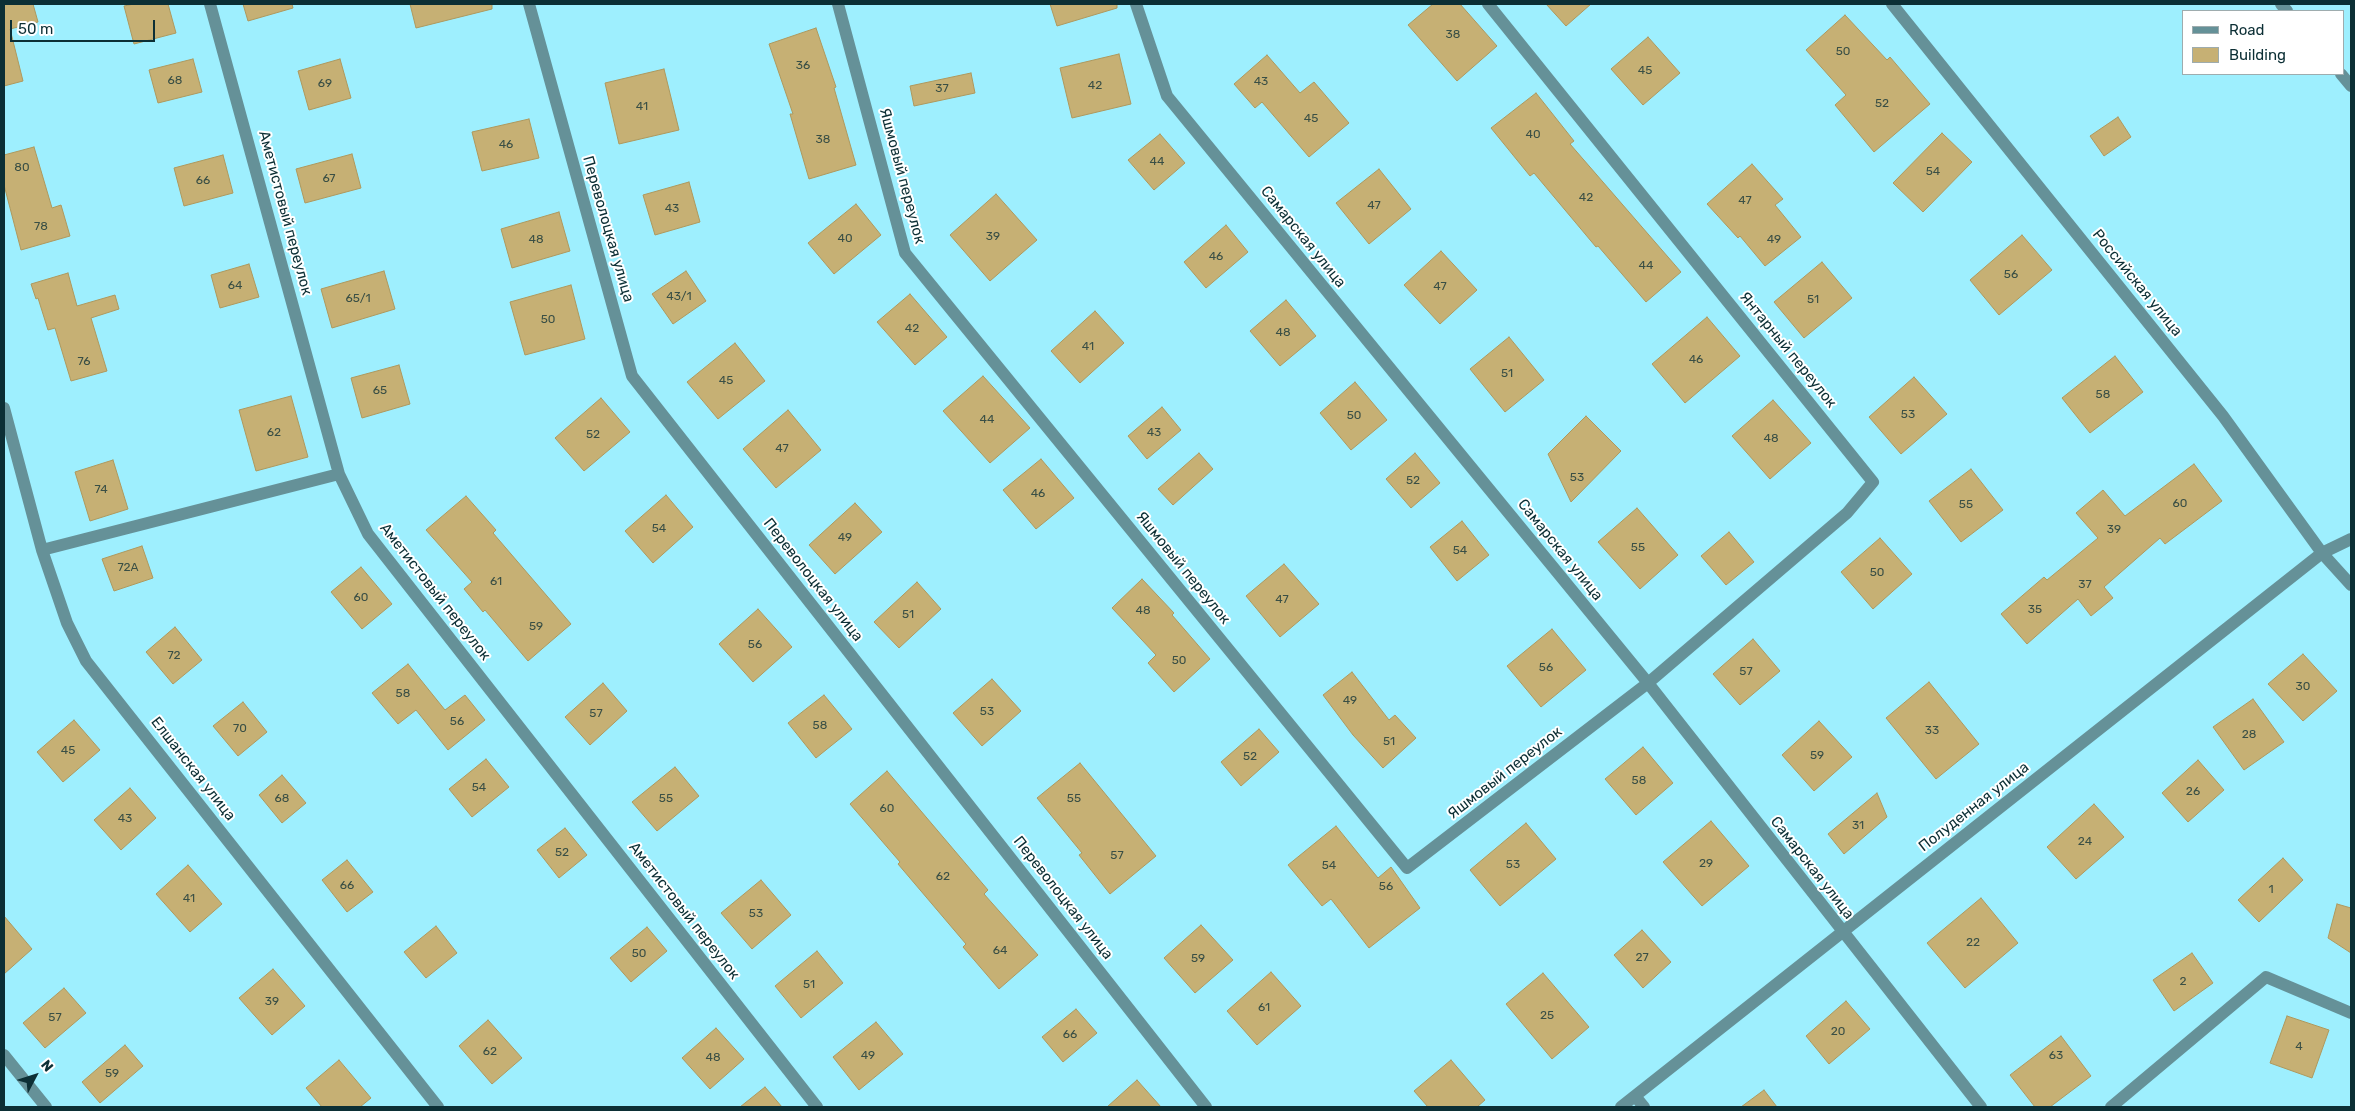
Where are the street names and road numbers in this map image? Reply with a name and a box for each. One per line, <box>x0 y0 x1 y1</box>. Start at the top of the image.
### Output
street label: Яшмовый переулок <box>875 106 929 246</box>
street label: Аметистовый переулок <box>254 129 316 297</box>
street label: Переволоцкая улица <box>579 154 637 304</box>
street label: Самарская улица <box>1257 183 1349 291</box>
street label: Российская улица <box>2088 226 2186 340</box>
street label: Янтарный переулок <box>1736 288 1840 412</box>
street label: Самарская улица <box>1514 496 1606 604</box>
street label: Яшмовый переулок <box>1132 508 1234 628</box>
street label: Переволоцкая улица <box>759 515 867 645</box>
street label: Аметистовый переулок <box>376 520 494 664</box>
street label: Елшанская улица <box>147 714 239 824</box>
street label: Яшмовый переулок <box>1444 723 1566 823</box>
street label: Полуденная улица <box>1915 758 2033 856</box>
street label: Самарская улица <box>1766 813 1858 923</box>
street label: Переволоцкая улица <box>1009 833 1117 963</box>
street label: Аметистовый переулок <box>625 839 743 983</box>

